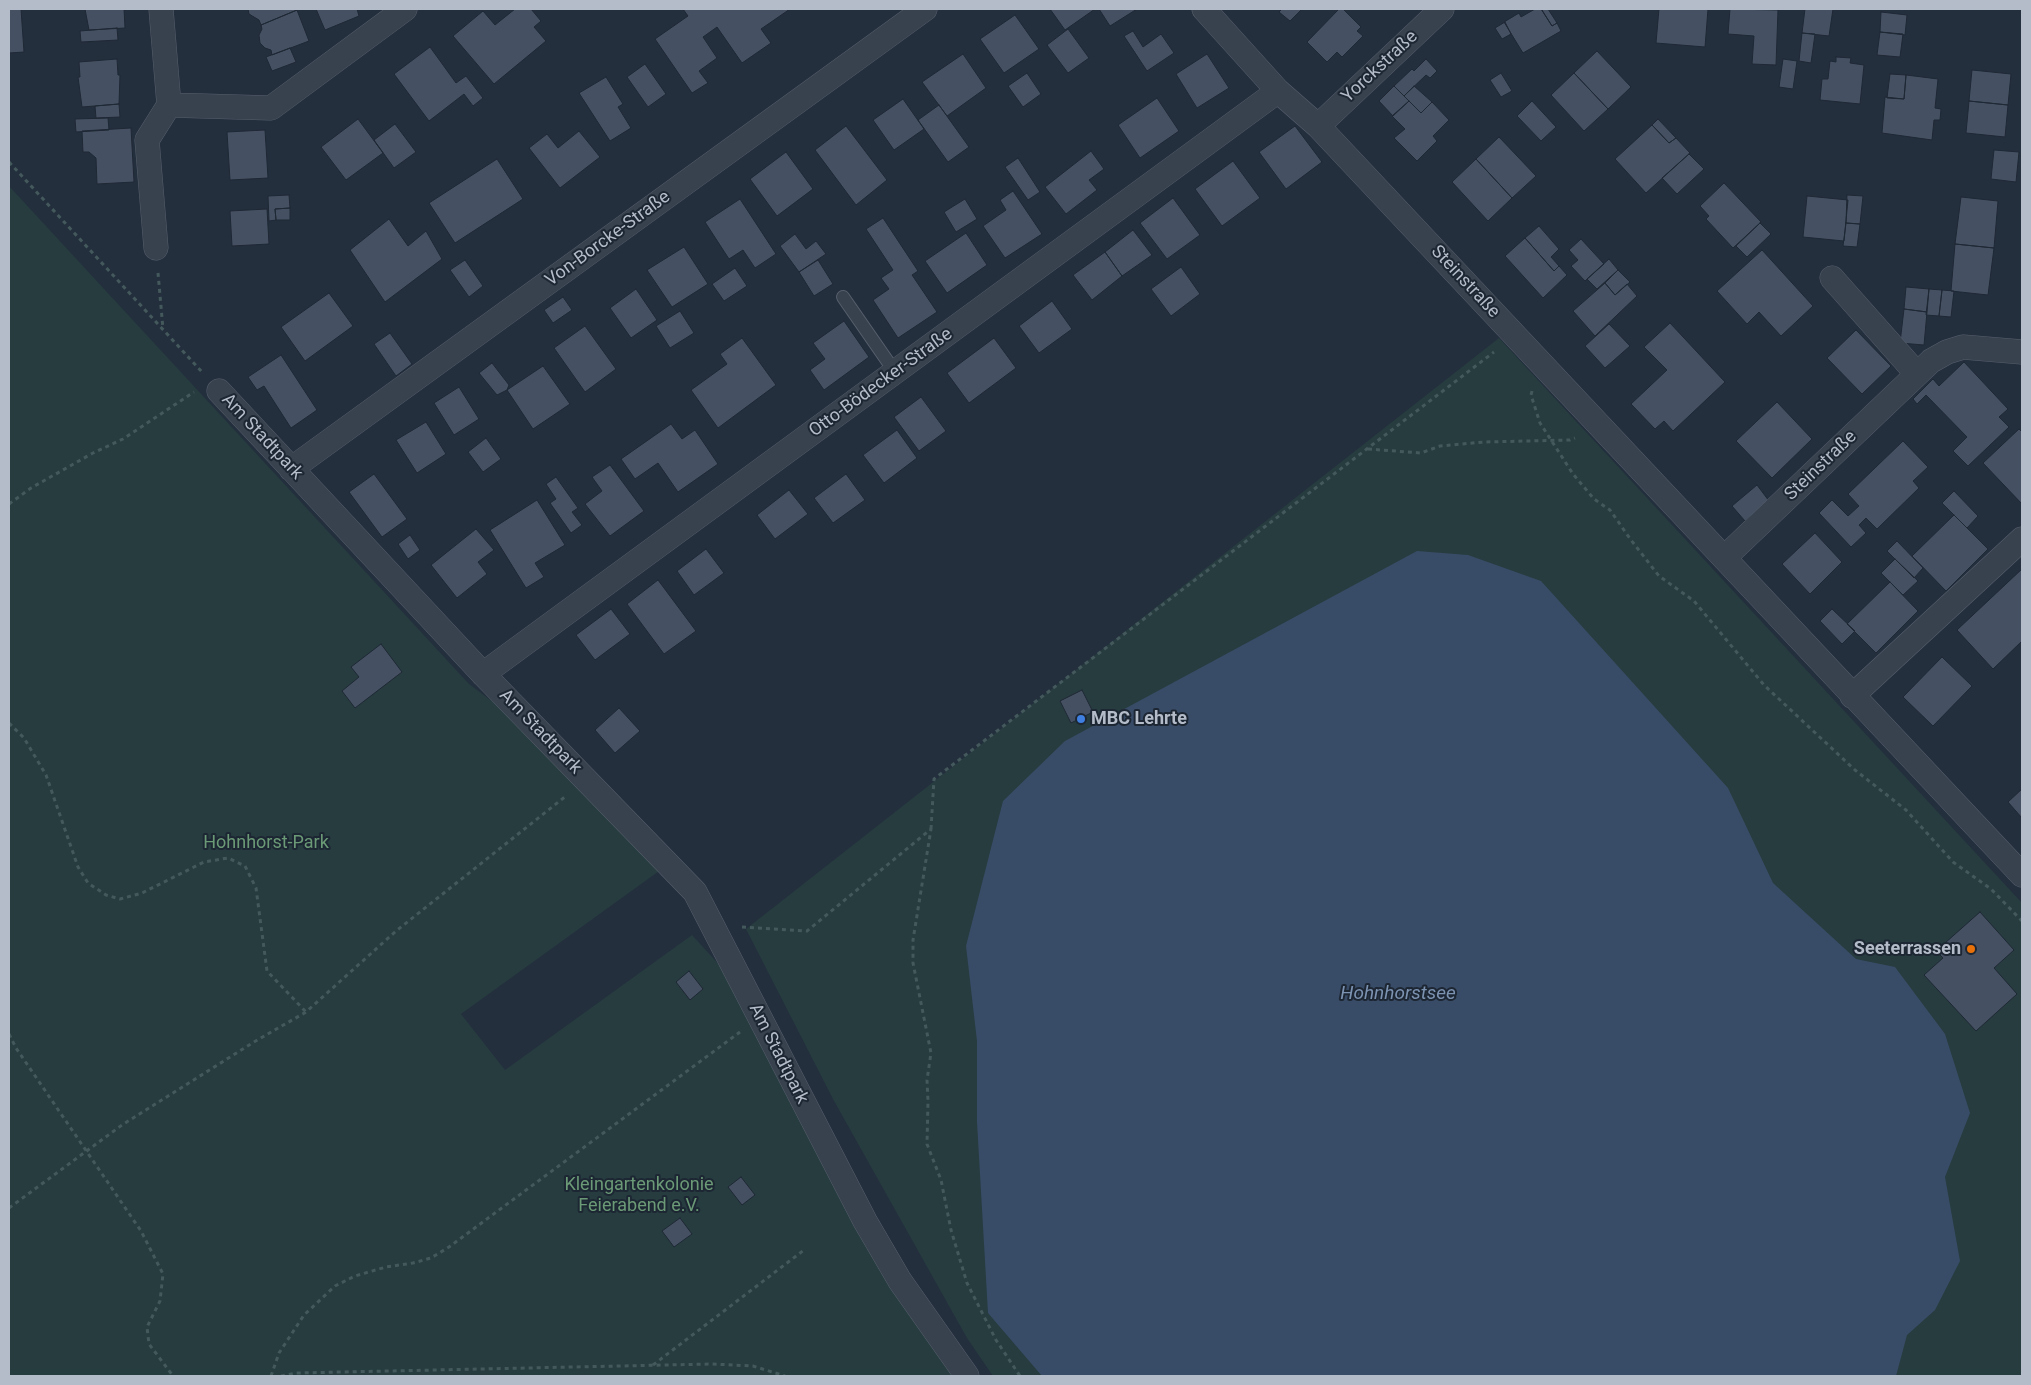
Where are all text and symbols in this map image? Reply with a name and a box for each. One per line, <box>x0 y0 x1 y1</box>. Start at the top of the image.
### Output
street label: Yorckstraße <box>1338 26 1422 108</box>
street label: Von-Borcke-Straße <box>541 187 675 291</box>
street label: Steinstraße <box>1426 241 1504 323</box>
street label: Otto-Bödecker-Straße <box>805 324 957 442</box>
street label: Am Stadtpark <box>217 390 307 484</box>
street label: Steinstraße <box>1781 426 1861 506</box>
street label: Am Stadtpark <box>494 685 586 779</box>
place label: MBC Lehrte <box>1091 708 1187 730</box>
marker: MBC Lehrte <box>1075 713 1087 725</box>
park label: Hohnhorst-Park <box>203 832 329 854</box>
place label: Seeterrassen <box>1854 938 1961 960</box>
marker: Seeterrassen <box>1965 943 1977 955</box>
water label: Hohnhorstsee <box>1340 983 1456 1005</box>
street label: Am Stadtpark <box>744 1000 812 1108</box>
park label: Kleingartenkolonie Feierabend e.V. <box>564 1174 714 1216</box>

